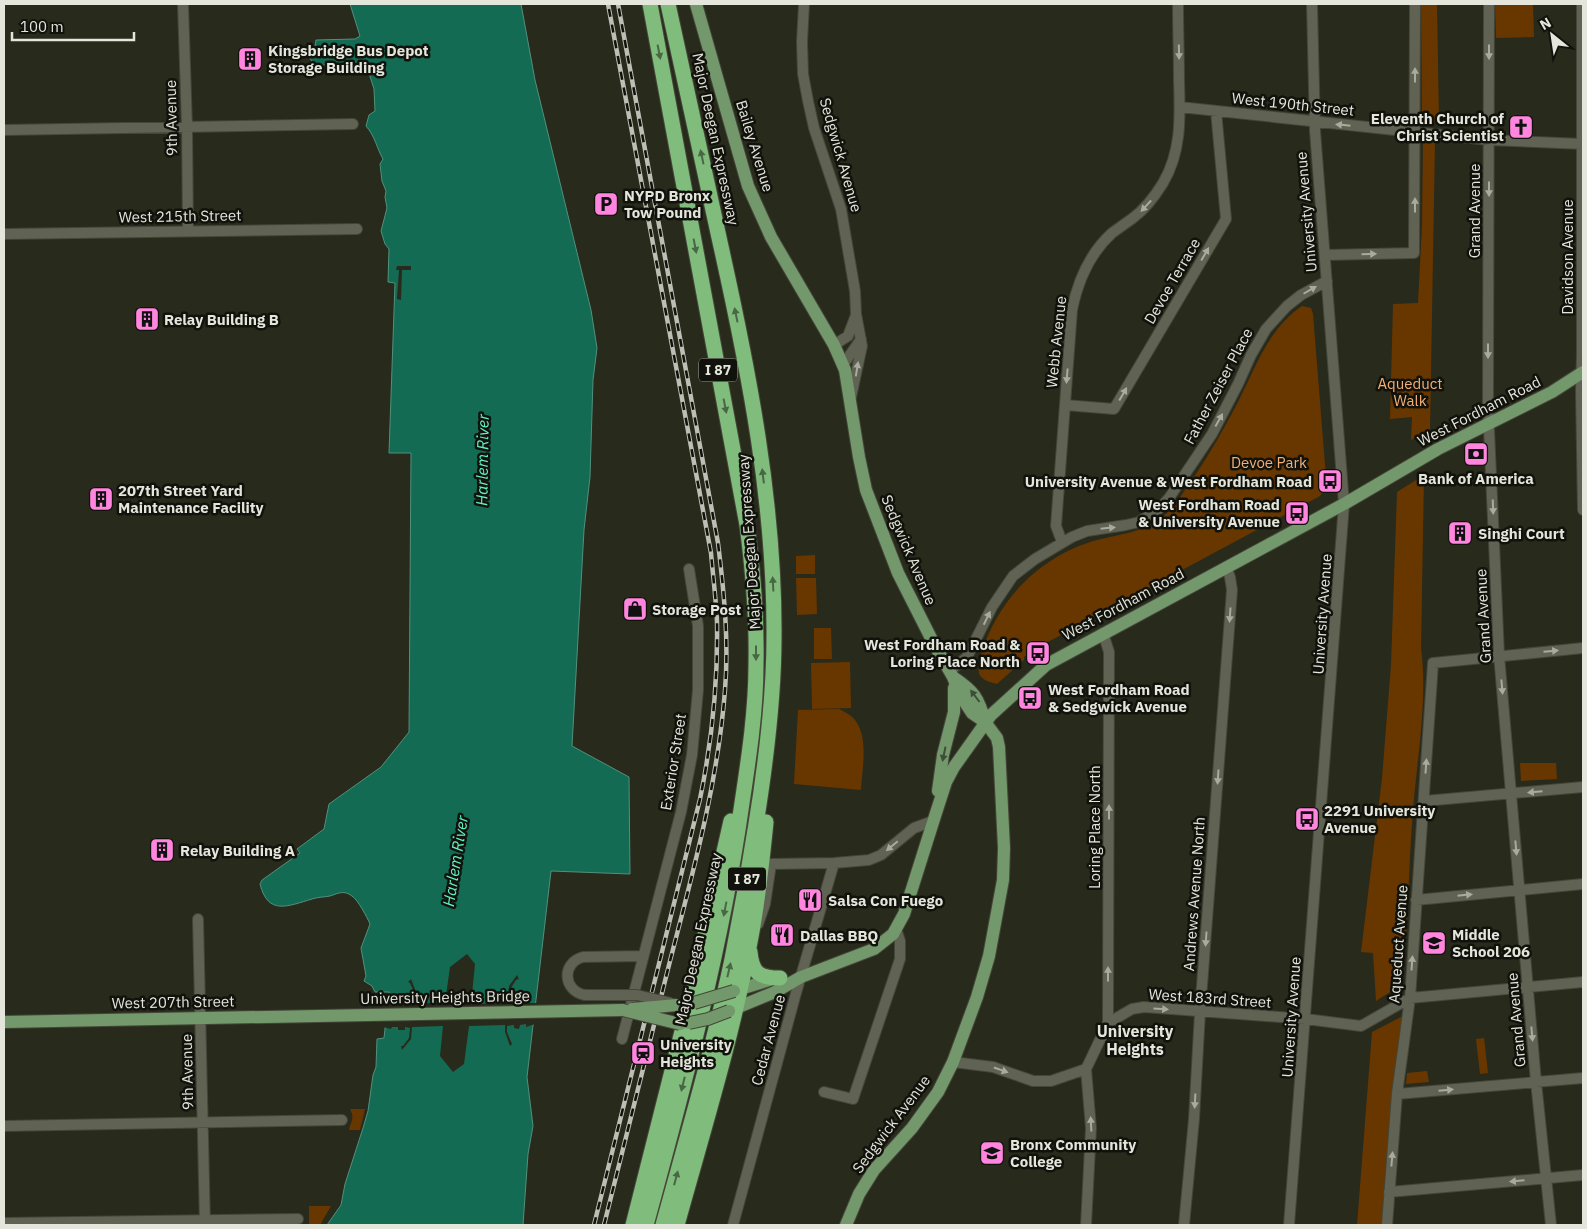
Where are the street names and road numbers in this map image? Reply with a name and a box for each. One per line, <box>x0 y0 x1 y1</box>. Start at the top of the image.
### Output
street label: Major Deegan Expressway <box>688 51 744 227</box>
street label: 9th Avenue <box>161 80 181 156</box>
street label: West 190th Street <box>1231 88 1355 120</box>
street label: Sedgwick Avenue <box>816 96 866 214</box>
street label: Bailey Avenue <box>732 98 778 194</box>
street label: University Avenue <box>1291 151 1321 273</box>
street label: Grand Avenue <box>1465 164 1484 258</box>
street label: Davidson Avenue <box>1558 199 1577 315</box>
street label: West 215th Street <box>118 205 242 227</box>
street label: Devoe Terrace <box>1140 235 1204 327</box>
street label: Webb Avenue <box>1042 295 1070 389</box>
street label: Father Zeiser Place <box>1179 325 1257 447</box>
road number: I 87 <box>699 358 737 382</box>
street label: West Fordham Road <box>1414 372 1544 450</box>
street label: Major Deegan Expressway <box>733 453 765 630</box>
street label: Sedgwick Avenue <box>877 492 941 608</box>
street label: University Avenue <box>1308 553 1336 675</box>
street label: West Fordham Road <box>1059 564 1187 644</box>
street label: Grand Avenue <box>1471 568 1495 664</box>
street label: Exterior Street <box>656 712 690 812</box>
street label: Loring Place North <box>1085 765 1104 889</box>
street label: Andrews Avenue North <box>1179 816 1209 972</box>
street label: Major Deegan Expressway <box>670 851 726 1027</box>
road number: I 87 <box>728 868 766 891</box>
street label: Aqueduct Avenue <box>1384 884 1412 1004</box>
street label: University Avenue <box>1277 956 1305 1078</box>
street label: Grand Avenue <box>1502 972 1530 1068</box>
street label: West 183rd Street <box>1148 984 1272 1012</box>
street label: University Heights Bridge <box>360 986 530 1008</box>
street label: West 207th Street <box>111 991 235 1013</box>
street label: Cedar Avenue <box>747 992 789 1088</box>
street label: 9th Avenue <box>177 1034 197 1110</box>
street label: Sedgwick Avenue <box>848 1071 934 1177</box>

